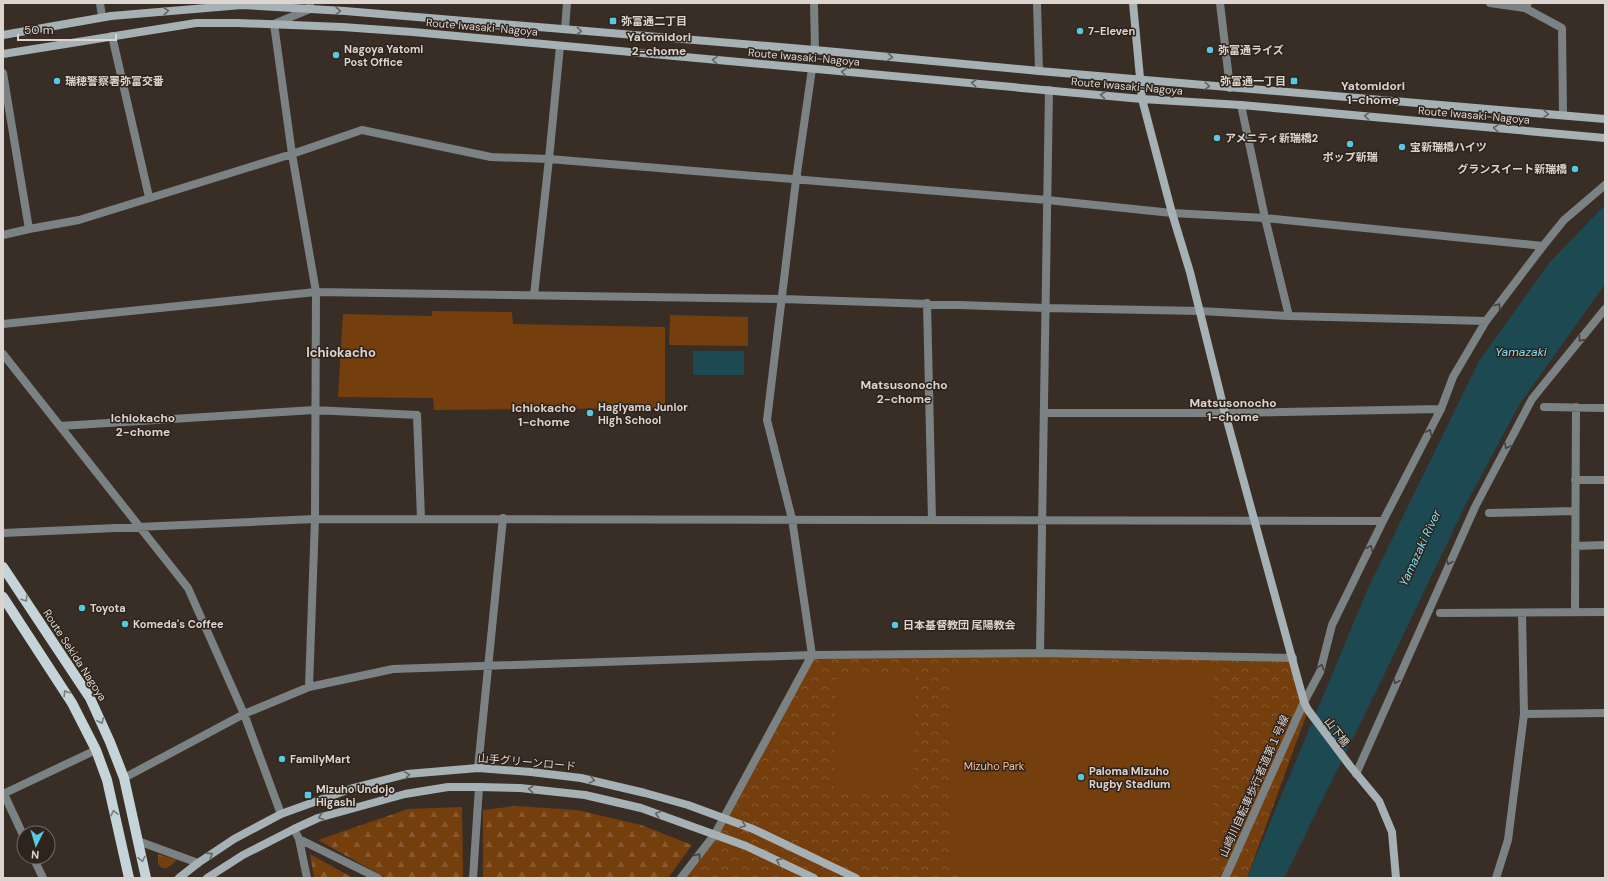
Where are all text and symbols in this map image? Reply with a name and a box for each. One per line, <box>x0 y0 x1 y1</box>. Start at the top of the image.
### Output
one-way arrow <box>335 6 341 15</box>
one-way arrow <box>163 7 169 16</box>
place label: 弥富通二丁目 <box>621 14 687 28</box>
street label: Route Iwasaki-Nagoya <box>426 15 538 39</box>
scale bar <box>18 16 116 42</box>
marker: 弥富通二丁目 <box>608 16 618 26</box>
text: 50 m <box>24 22 53 38</box>
place label: 7-Eleven <box>1088 24 1135 38</box>
one-way arrow <box>576 26 582 35</box>
marker: 7-Eleven <box>1075 26 1085 36</box>
district label: Yatomidori 2-chome <box>627 29 691 59</box>
place label: Nagoya Yatomi Post Office <box>344 42 423 69</box>
place label: 弥富通ライズ <box>1218 43 1284 57</box>
street label: Route Iwasaki-Nagoya <box>748 45 860 69</box>
marker: 弥富通ライズ <box>1205 45 1215 55</box>
marker: Nagoya Yatomi Post Office <box>331 50 341 60</box>
one-way arrow <box>887 52 893 61</box>
one-way arrow <box>712 56 718 65</box>
one-way arrow <box>841 67 847 76</box>
place label: 瑞穂警察署弥富交番 <box>65 74 164 88</box>
street label: Route Iwasaki-Nagoya <box>1071 74 1183 98</box>
place label: 弥富通一丁目 <box>1220 74 1286 88</box>
marker: 瑞穂警察署弥富交番 <box>52 76 62 86</box>
marker: 弥富通一丁目 <box>1289 76 1299 86</box>
district label: Yatomidori 1-chome <box>1341 78 1405 108</box>
one-way arrow <box>971 79 977 88</box>
one-way arrow <box>1204 81 1210 90</box>
one-way arrow <box>1100 91 1106 100</box>
street label: Route Iwasaki-Nagoya <box>1418 103 1530 127</box>
one-way arrow <box>1543 109 1549 118</box>
one-way arrow <box>1364 112 1370 121</box>
one-way arrow <box>1493 124 1499 133</box>
place label: アメニティ新瑞橋2 <box>1225 131 1318 145</box>
marker: アメニティ新瑞橋2 <box>1212 133 1222 143</box>
marker: ポップ新瑞 <box>1345 139 1355 149</box>
place label: 宝新瑞橋ハイツ <box>1410 140 1487 154</box>
marker: 宝新瑞橋ハイツ <box>1397 142 1407 152</box>
place label: ポップ新瑞 <box>1323 150 1378 164</box>
place label: グランスイート新瑞橋 <box>1457 162 1567 176</box>
marker: グランスイート新瑞橋 <box>1570 164 1580 174</box>
one-way arrow <box>1493 303 1500 310</box>
one-way arrow <box>1578 335 1585 342</box>
district label: Ichiokacho <box>306 344 376 361</box>
water label: Yamazaki <box>1495 344 1548 360</box>
district label: Matsusonocho 2-chome <box>860 377 948 407</box>
district label: Matsusonocho 1-chome <box>1189 395 1277 425</box>
district label: Ichiokacho 1-chome <box>512 400 576 430</box>
place label: Hagiyama Junior High School <box>598 400 688 427</box>
marker: Hagiyama Junior High School <box>585 408 595 418</box>
district label: Ichiokacho 2-chome <box>111 410 175 440</box>
one-way arrow <box>1424 428 1432 436</box>
one-way arrow <box>1505 442 1512 449</box>
water label: Yamazaki River <box>1395 507 1445 589</box>
one-way arrow <box>1365 544 1373 552</box>
one-way arrow <box>1446 558 1454 565</box>
one-way arrow <box>20 595 27 602</box>
place label: Toyota <box>90 601 126 615</box>
marker: Toyota <box>77 603 87 613</box>
street label: Route Sekida Nagoya <box>40 607 110 703</box>
place label: Komeda's Coffee <box>133 617 224 631</box>
place label: 日本基督教団 尾陽教会 <box>903 618 1016 632</box>
marker: Komeda's Coffee <box>120 619 130 629</box>
marker: 日本基督教団 尾陽教会 <box>890 620 900 630</box>
one-way arrow <box>1316 664 1325 671</box>
one-way arrow <box>1393 677 1401 684</box>
one-way arrow <box>63 690 70 697</box>
street label: 山崎川自転車歩行者道第１号線 <box>1216 713 1292 859</box>
street label: 山下橋 <box>1321 715 1353 749</box>
one-way arrow <box>96 717 104 725</box>
street label: 山手グリーンロード <box>477 751 577 773</box>
place label: FamilyMart <box>290 752 351 766</box>
marker: FamilyMart <box>277 754 287 764</box>
park label: Mizuho Park <box>964 759 1025 773</box>
place label: Paloma Mizuho Rugby Stadium <box>1089 764 1170 791</box>
one-way arrow <box>404 771 410 780</box>
marker: Paloma Mizuho Rugby Stadium <box>1076 772 1086 782</box>
one-way arrow <box>588 776 595 784</box>
place label: Mizuho Undojo Higashi <box>316 782 395 809</box>
one-way arrow <box>528 785 534 794</box>
marker: Mizuho Undojo Higashi <box>303 790 313 800</box>
one-way arrow <box>111 809 119 816</box>
one-way arrow <box>655 811 662 819</box>
one-way arrow <box>318 813 325 821</box>
one-way arrow <box>739 821 746 829</box>
north arrow <box>16 825 56 865</box>
text: N <box>31 848 40 862</box>
one-way arrow <box>206 852 213 860</box>
one-way arrow <box>693 853 701 860</box>
one-way arrow <box>137 856 145 862</box>
one-way arrow <box>776 858 783 866</box>

